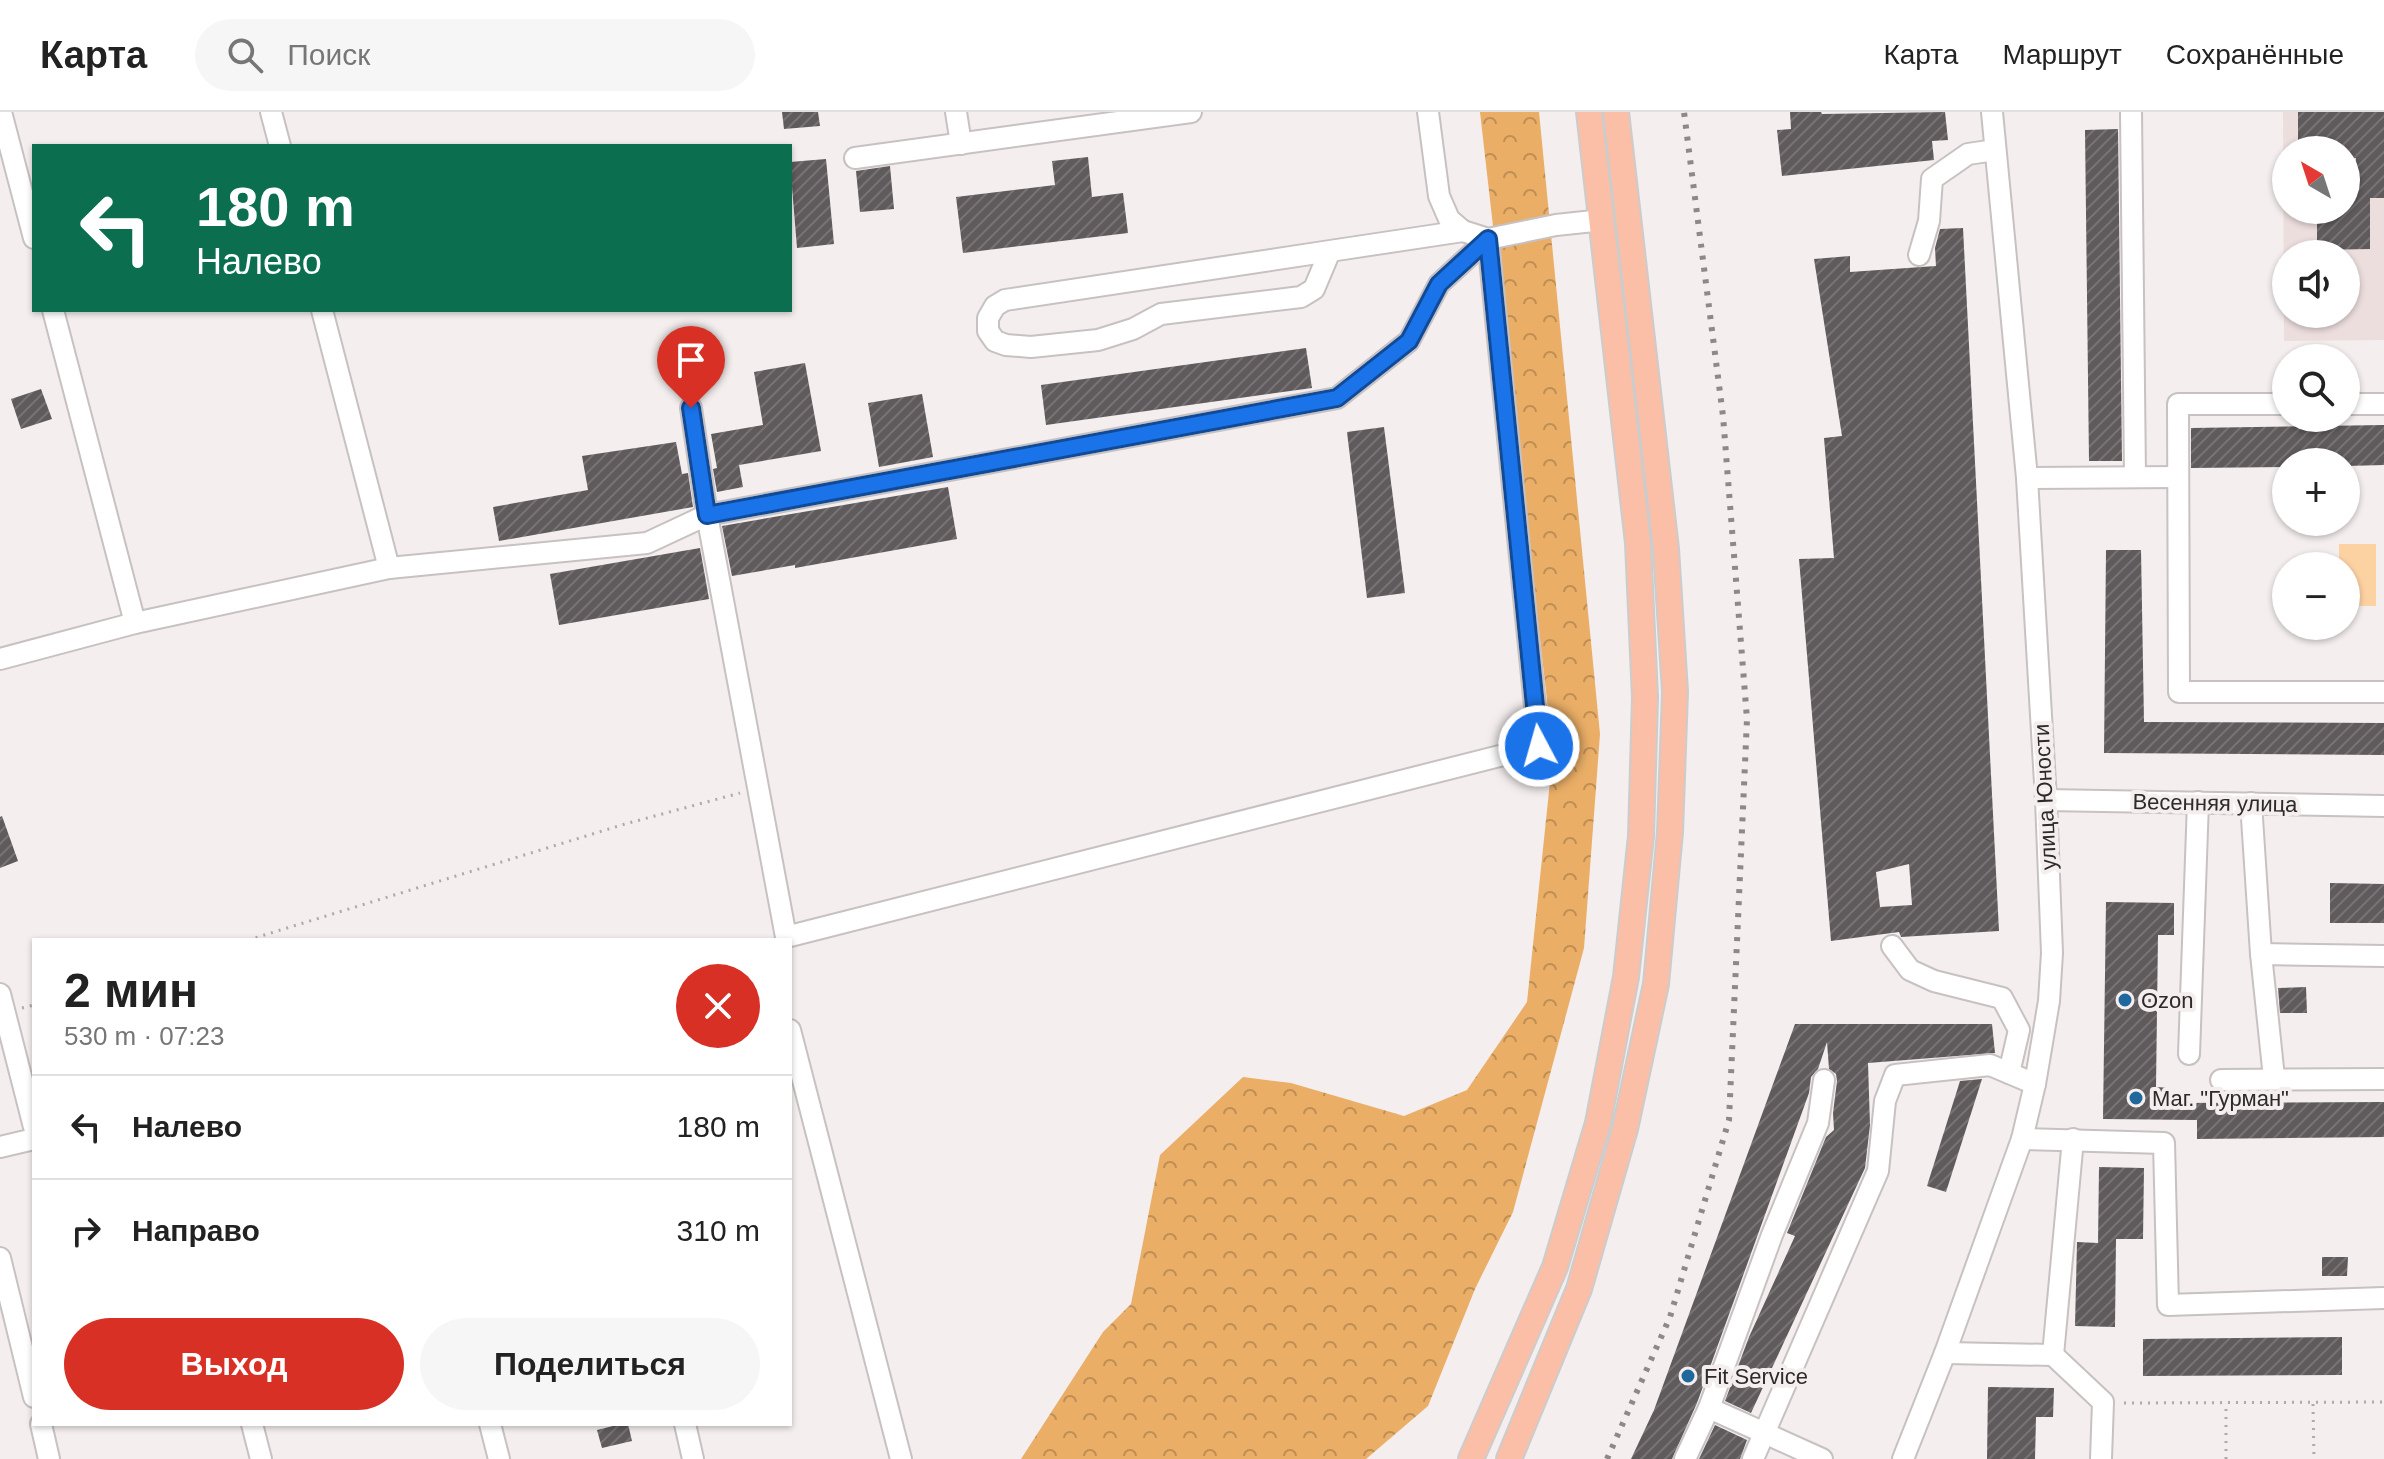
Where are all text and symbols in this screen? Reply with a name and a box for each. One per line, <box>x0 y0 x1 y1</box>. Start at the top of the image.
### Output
search box <box>195 19 755 91</box>
icon: search <box>223 33 267 77</box>
text: Карта <box>40 34 147 76</box>
text: Поиск <box>287 38 370 71</box>
text: Карта <box>1883 39 1958 70</box>
text: Маршрут <box>2002 39 2122 70</box>
text: Сохранённые <box>2166 39 2344 70</box>
north arrow <box>2272 136 2360 224</box>
map controls <box>2272 136 2360 640</box>
text: 180 m <box>196 175 355 238</box>
icon: left <box>64 176 168 280</box>
button: sound <box>2272 240 2360 328</box>
text: Налево <box>196 241 322 282</box>
pin <box>657 326 725 408</box>
icon: arrive <box>669 338 713 382</box>
button: search <box>2272 344 2360 432</box>
button: + <box>2272 448 2360 536</box>
button: − <box>2272 552 2360 640</box>
position arrow <box>1497 704 1581 788</box>
street label: улица Юности <box>2029 723 2061 871</box>
street label: Весенняя улица <box>2132 789 2298 817</box>
text: 2 мин <box>64 964 198 1017</box>
button: close <box>676 964 760 1048</box>
place label: Ozon <box>2141 988 2194 1013</box>
marker: Ozon <box>2116 991 2134 1009</box>
text: 530 m · 07:23 <box>64 1021 224 1051</box>
place label: Маг. "Гурман" <box>2152 1086 2289 1111</box>
marker: Маг. "Гурман" <box>2127 1089 2145 1107</box>
icon: left <box>64 1105 108 1149</box>
text: Налево <box>132 1110 242 1143</box>
text: 180 m <box>677 1110 760 1143</box>
icon: right <box>64 1209 108 1253</box>
text: Направо <box>132 1214 260 1247</box>
text: 310 m <box>677 1214 760 1247</box>
button: Выход <box>64 1318 404 1410</box>
button: Поделиться <box>420 1318 760 1410</box>
place label: Fit Service <box>1704 1364 1808 1389</box>
marker: Fit Service <box>1679 1367 1697 1385</box>

